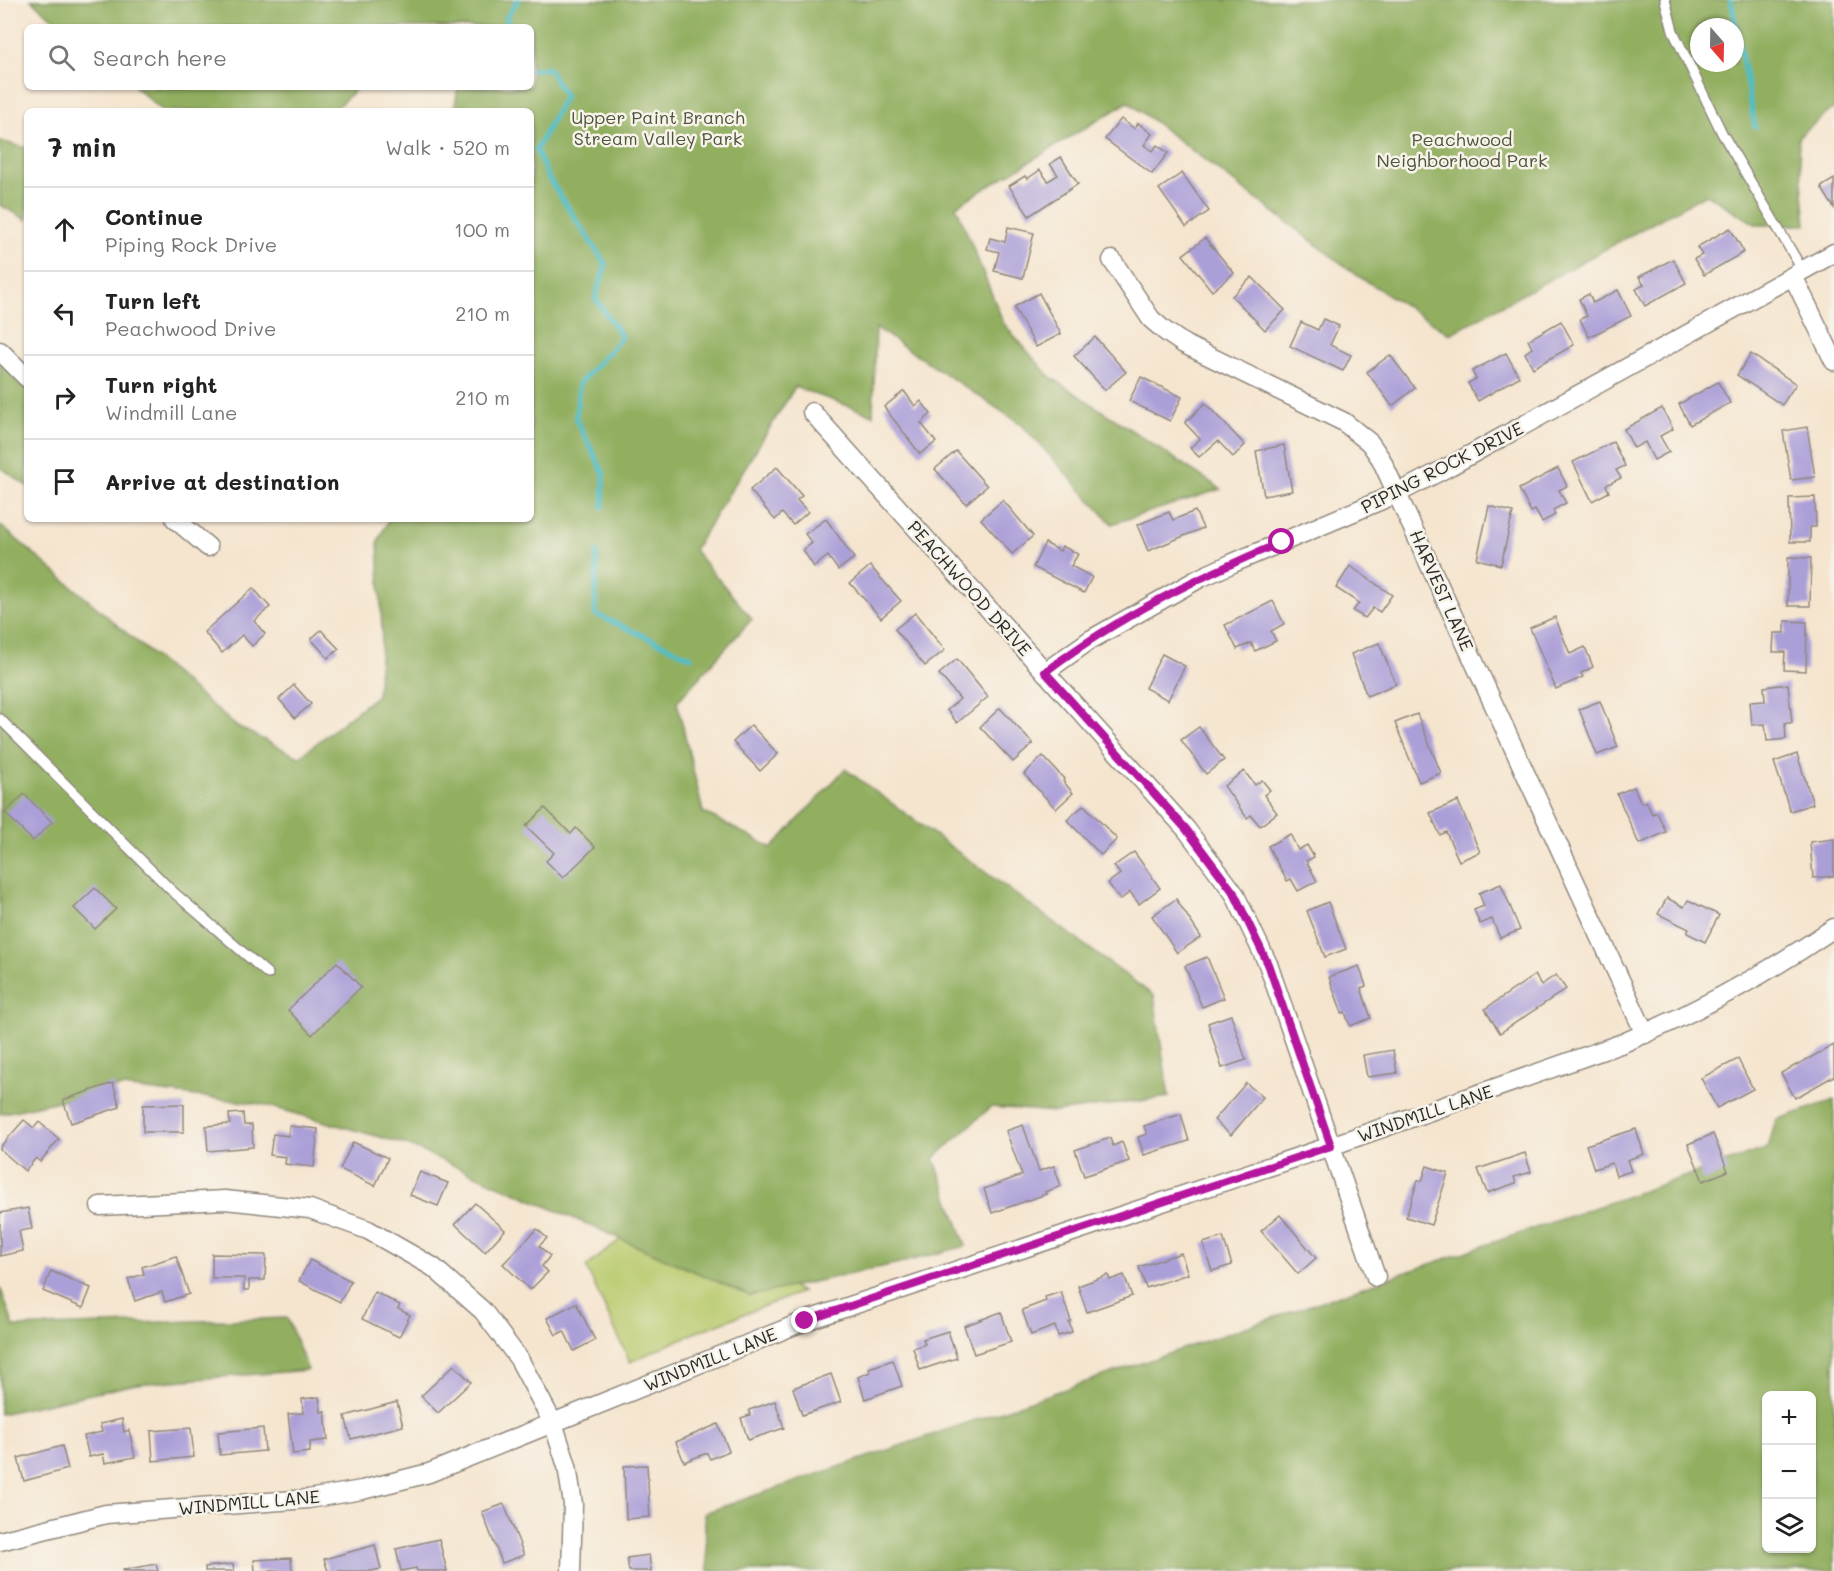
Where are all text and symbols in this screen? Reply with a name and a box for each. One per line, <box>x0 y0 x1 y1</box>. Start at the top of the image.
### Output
north arrow <box>1690 18 1744 72</box>
search box <box>24 24 534 90</box>
icon: search <box>45 41 78 74</box>
text: Search here <box>93 43 227 72</box>
park label: Upper Paint Branch Stream Valley Park <box>571 105 745 150</box>
park label: Peachwood Neighborhood Park <box>1376 127 1548 172</box>
text: 7 min <box>48 130 116 164</box>
text: Walk · 520 m <box>385 134 510 160</box>
text: Continue <box>105 202 203 231</box>
icon: ahead <box>48 213 81 246</box>
text: 100 m <box>454 216 510 242</box>
text: Piping Rock Drive <box>105 231 277 257</box>
text: Turn left <box>105 286 201 315</box>
icon: left <box>48 297 81 330</box>
text: 210 m <box>455 300 510 326</box>
text: Peachwood Drive <box>105 315 276 341</box>
text: Turn right <box>105 370 217 399</box>
icon: right <box>48 381 81 414</box>
text: 210 m <box>455 384 510 410</box>
text: Windmill Lane <box>105 399 237 425</box>
street label: PIPING ROCK DRIVE <box>1357 416 1527 518</box>
icon: arrive <box>48 465 81 498</box>
text: Arrive at destination <box>105 467 340 496</box>
street label: PEACHWOOD DRIVE <box>903 515 1037 661</box>
street label: HARVEST LANE <box>1405 526 1479 654</box>
route start <box>1268 528 1294 554</box>
street label: WINDMILL LANE <box>1354 1079 1496 1147</box>
route end <box>791 1307 817 1333</box>
street label: WINDMILL LANE <box>640 1321 780 1397</box>
map controls <box>1762 1391 1816 1553</box>
button: + <box>1762 1391 1816 1445</box>
button: − <box>1762 1445 1816 1499</box>
street label: WINDMILL LANE <box>177 1484 321 1520</box>
button: layers <box>1762 1499 1816 1553</box>

